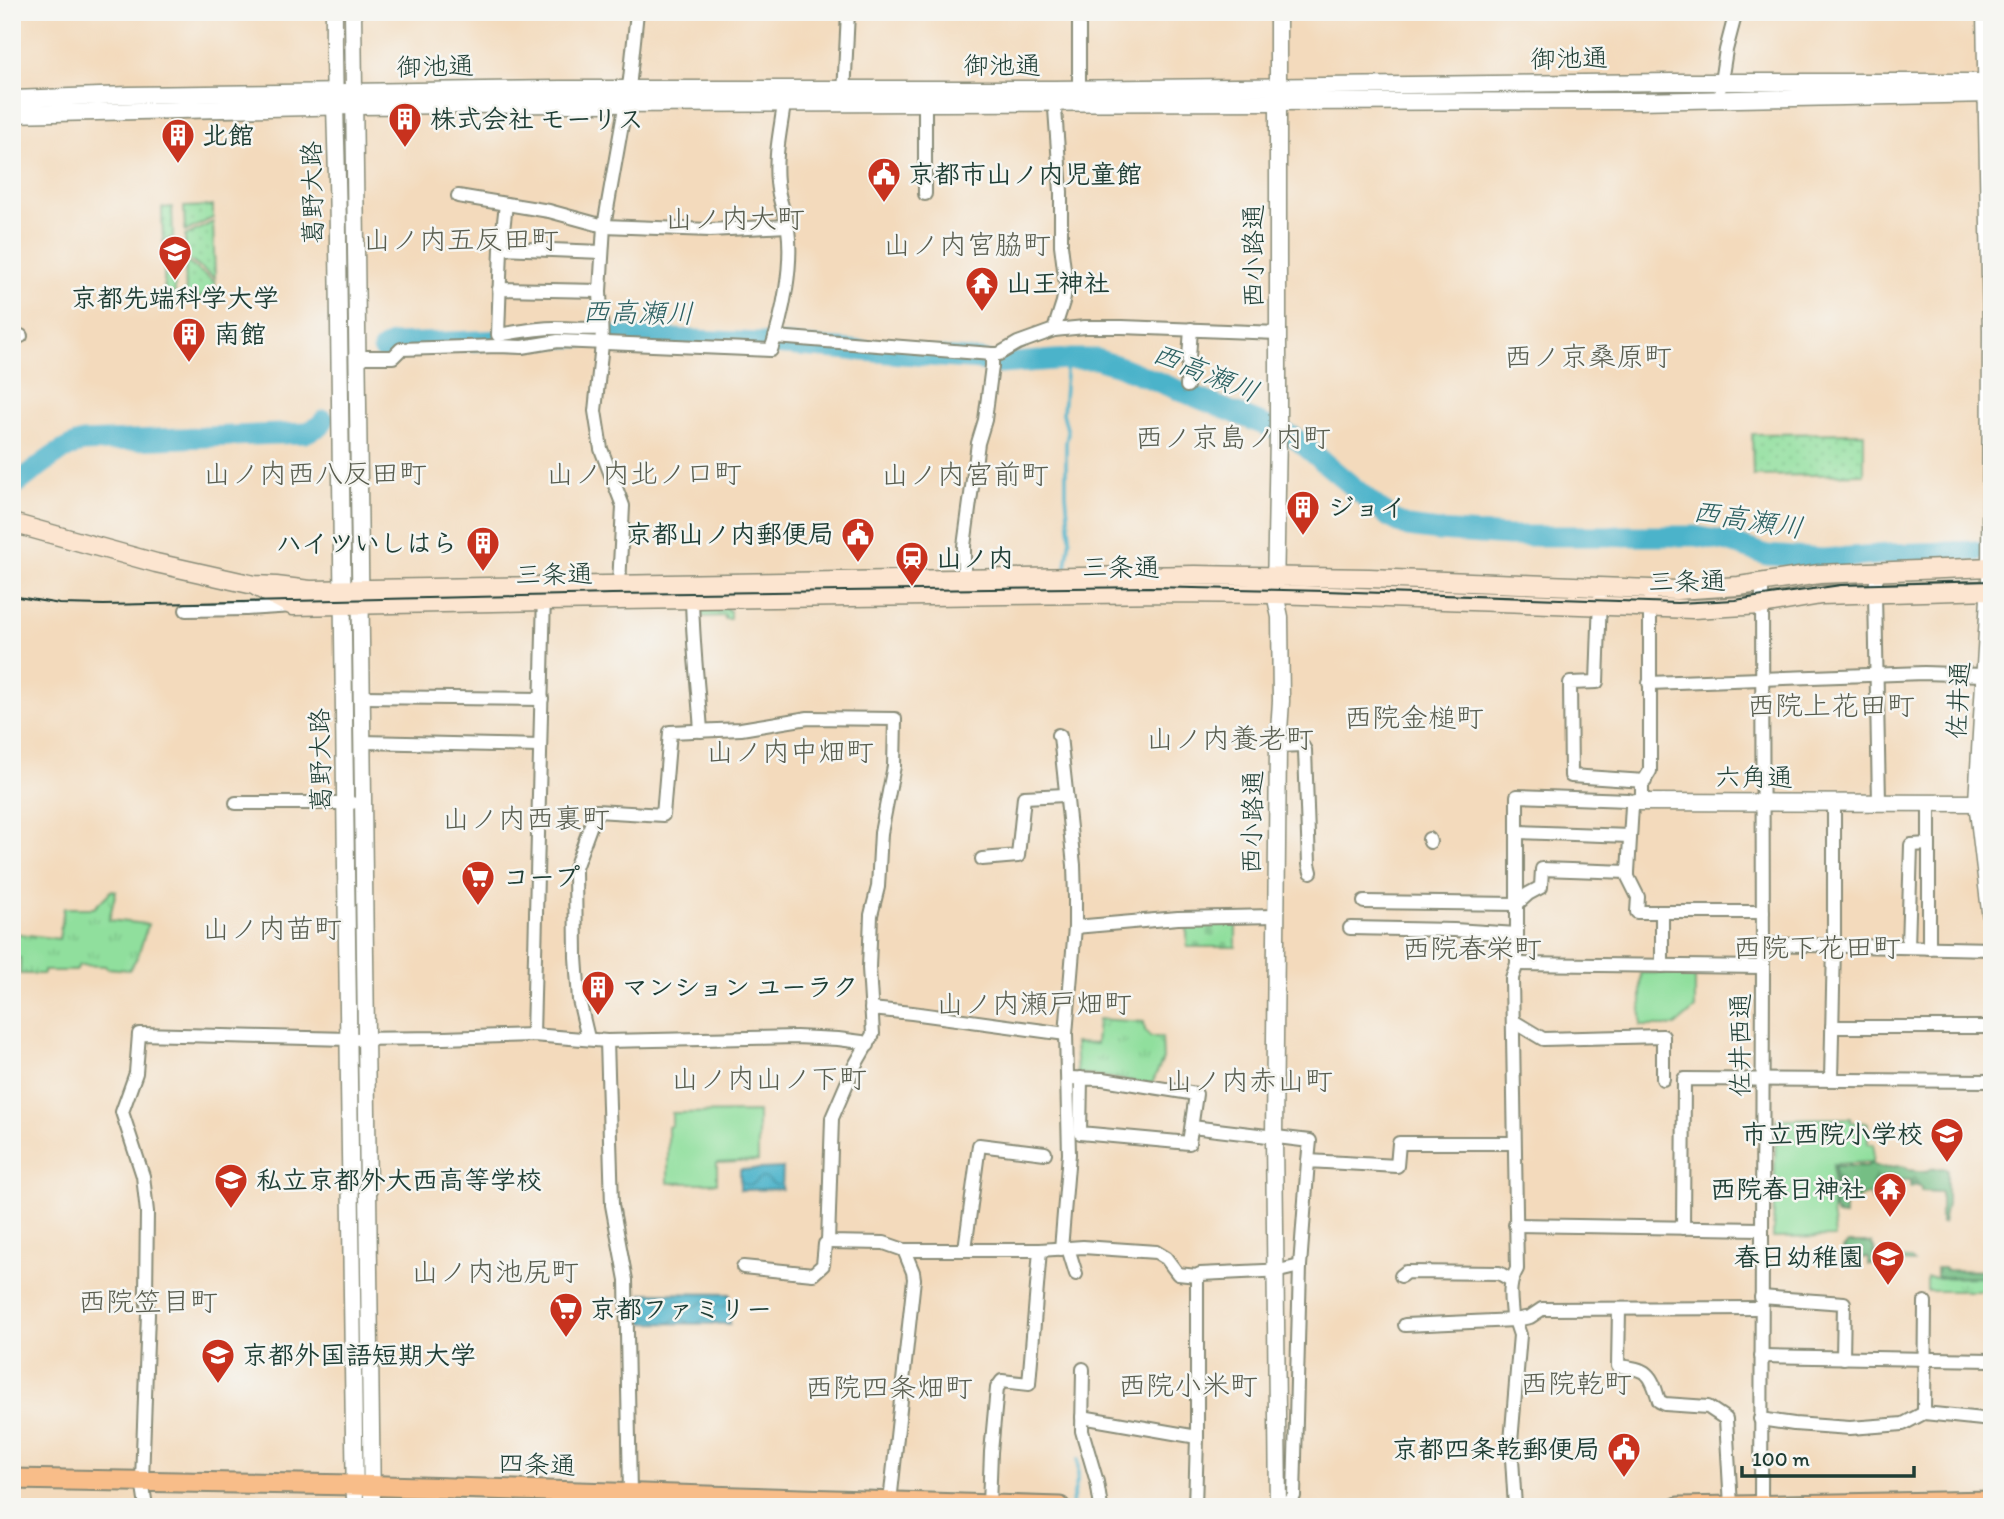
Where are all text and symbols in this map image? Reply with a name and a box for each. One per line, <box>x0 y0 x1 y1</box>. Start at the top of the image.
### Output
street label: 御池通 <box>1530 41 1608 75</box>
street label: 御池通 <box>396 49 474 83</box>
street label: 御池通 <box>963 49 1041 81</box>
building icon: 株式会社 モーリス <box>386 100 424 149</box>
place label: 株式会社 モーリス <box>430 103 644 135</box>
building icon: 北館 <box>159 116 197 165</box>
place label: 北館 <box>202 119 254 151</box>
street label: 葛野大路 <box>295 141 329 245</box>
public building icon: 京都市山ノ内児童館 <box>865 155 903 204</box>
place label: 京都市山ノ内児童館 <box>908 158 1142 190</box>
district label: 山ノ内大町 <box>665 201 805 235</box>
street label: 西小路通 <box>1237 204 1269 308</box>
district label: 山ノ内五反田町 <box>363 222 559 256</box>
district label: 山ノ内宮脇町 <box>883 227 1051 261</box>
school or university icon: 京都先端科学大学 <box>156 233 194 282</box>
temple icon: 山王神社 <box>963 264 1001 313</box>
place label: 山王神社 <box>1006 267 1110 299</box>
place label: 京都先端科学大学 <box>71 282 279 314</box>
water label: 西高瀬川 <box>582 294 694 330</box>
building icon: 南館 <box>170 315 208 364</box>
place label: 南館 <box>214 318 266 350</box>
water label: 西高瀬川 <box>1148 335 1264 409</box>
district label: 西ノ京桑原町 <box>1504 339 1672 373</box>
district label: 西ノ京島ノ内町 <box>1135 420 1331 454</box>
district label: 山ノ内西八反田町 <box>203 456 427 490</box>
district label: 山ノ内北ノ口町 <box>546 456 742 490</box>
district label: 山ノ内宮前町 <box>881 457 1049 491</box>
building icon: ジョイ <box>1284 488 1322 537</box>
place label: ジョイ <box>1328 491 1406 523</box>
water label: 西高瀬川 <box>1690 493 1806 545</box>
public building icon: 京都山ノ内郵便局 <box>839 515 877 564</box>
place label: 京都山ノ内郵便局 <box>626 518 834 550</box>
building icon: ハイツいしはら <box>464 524 502 573</box>
place label: ハイツいしはら <box>276 527 458 559</box>
station icon: 山ノ内 <box>893 539 931 588</box>
place label: 山ノ内 <box>936 542 1014 574</box>
street label: 三条通 <box>1082 551 1160 583</box>
street label: 三条通 <box>515 557 593 591</box>
street label: 三条通 <box>1648 564 1726 598</box>
street label: 佐井通 <box>1940 660 1976 740</box>
district label: 西院上花田町 <box>1747 688 1915 722</box>
district label: 西院金槌町 <box>1344 700 1484 734</box>
street label: 葛野大路 <box>303 708 337 812</box>
district label: 山ノ内養老町 <box>1146 721 1314 755</box>
district label: 山ノ内中畑町 <box>706 734 874 768</box>
street label: 六角通 <box>1715 761 1793 793</box>
street label: 西小路通 <box>1235 770 1269 874</box>
district label: 山ノ内西裏町 <box>442 801 610 835</box>
supermarket icon: コープ <box>459 858 497 907</box>
place label: コープ <box>503 861 580 893</box>
district label: 山ノ内苗町 <box>202 911 342 945</box>
district label: 西院下花田町 <box>1733 930 1901 964</box>
district label: 西院春栄町 <box>1402 931 1542 965</box>
building icon: マンション ユーラク <box>579 968 617 1017</box>
place label: マンション ユーラク <box>622 971 858 1003</box>
district label: 山ノ内瀬戸畑町 <box>936 986 1132 1020</box>
street label: 佐井西通 <box>1724 993 1756 1097</box>
district label: 山ノ内山ノ下町 <box>671 1061 867 1095</box>
district label: 山ノ内赤山町 <box>1165 1063 1333 1097</box>
school or university icon: 市立西院小学校 <box>1928 1115 1966 1164</box>
place label: 市立西院小学校 <box>1741 1118 1923 1150</box>
school or university icon: 私立京都外大西高等学校 <box>212 1161 250 1210</box>
place label: 私立京都外大西高等学校 <box>256 1164 542 1196</box>
temple icon: 西院春日神社 <box>1871 1170 1909 1219</box>
place label: 西院春日神社 <box>1710 1173 1866 1205</box>
school or university icon: 春日幼稚園 <box>1869 1238 1907 1287</box>
place label: 春日幼稚園 <box>1734 1241 1864 1273</box>
district label: 山ノ内池尻町 <box>411 1254 579 1288</box>
district label: 西院笠目町 <box>78 1284 218 1318</box>
supermarket icon: 京都ファミリー <box>547 1290 585 1339</box>
place label: 京都ファミリー <box>590 1293 772 1325</box>
school or university icon: 京都外国語短期大学 <box>199 1336 237 1385</box>
place label: 京都外国語短期大学 <box>242 1339 476 1371</box>
district label: 西院乾町 <box>1520 1366 1632 1400</box>
district label: 西院小米町 <box>1118 1368 1258 1402</box>
district label: 西院四条畑町 <box>805 1370 973 1404</box>
public building icon: 京都四条乾郵便局 <box>1605 1430 1643 1479</box>
place label: 京都四条乾郵便局 <box>1392 1433 1600 1465</box>
scale bar <box>1742 1435 1913 1479</box>
text: 100 m <box>1752 1446 1810 1471</box>
street label: 四条通 <box>497 1447 577 1481</box>

